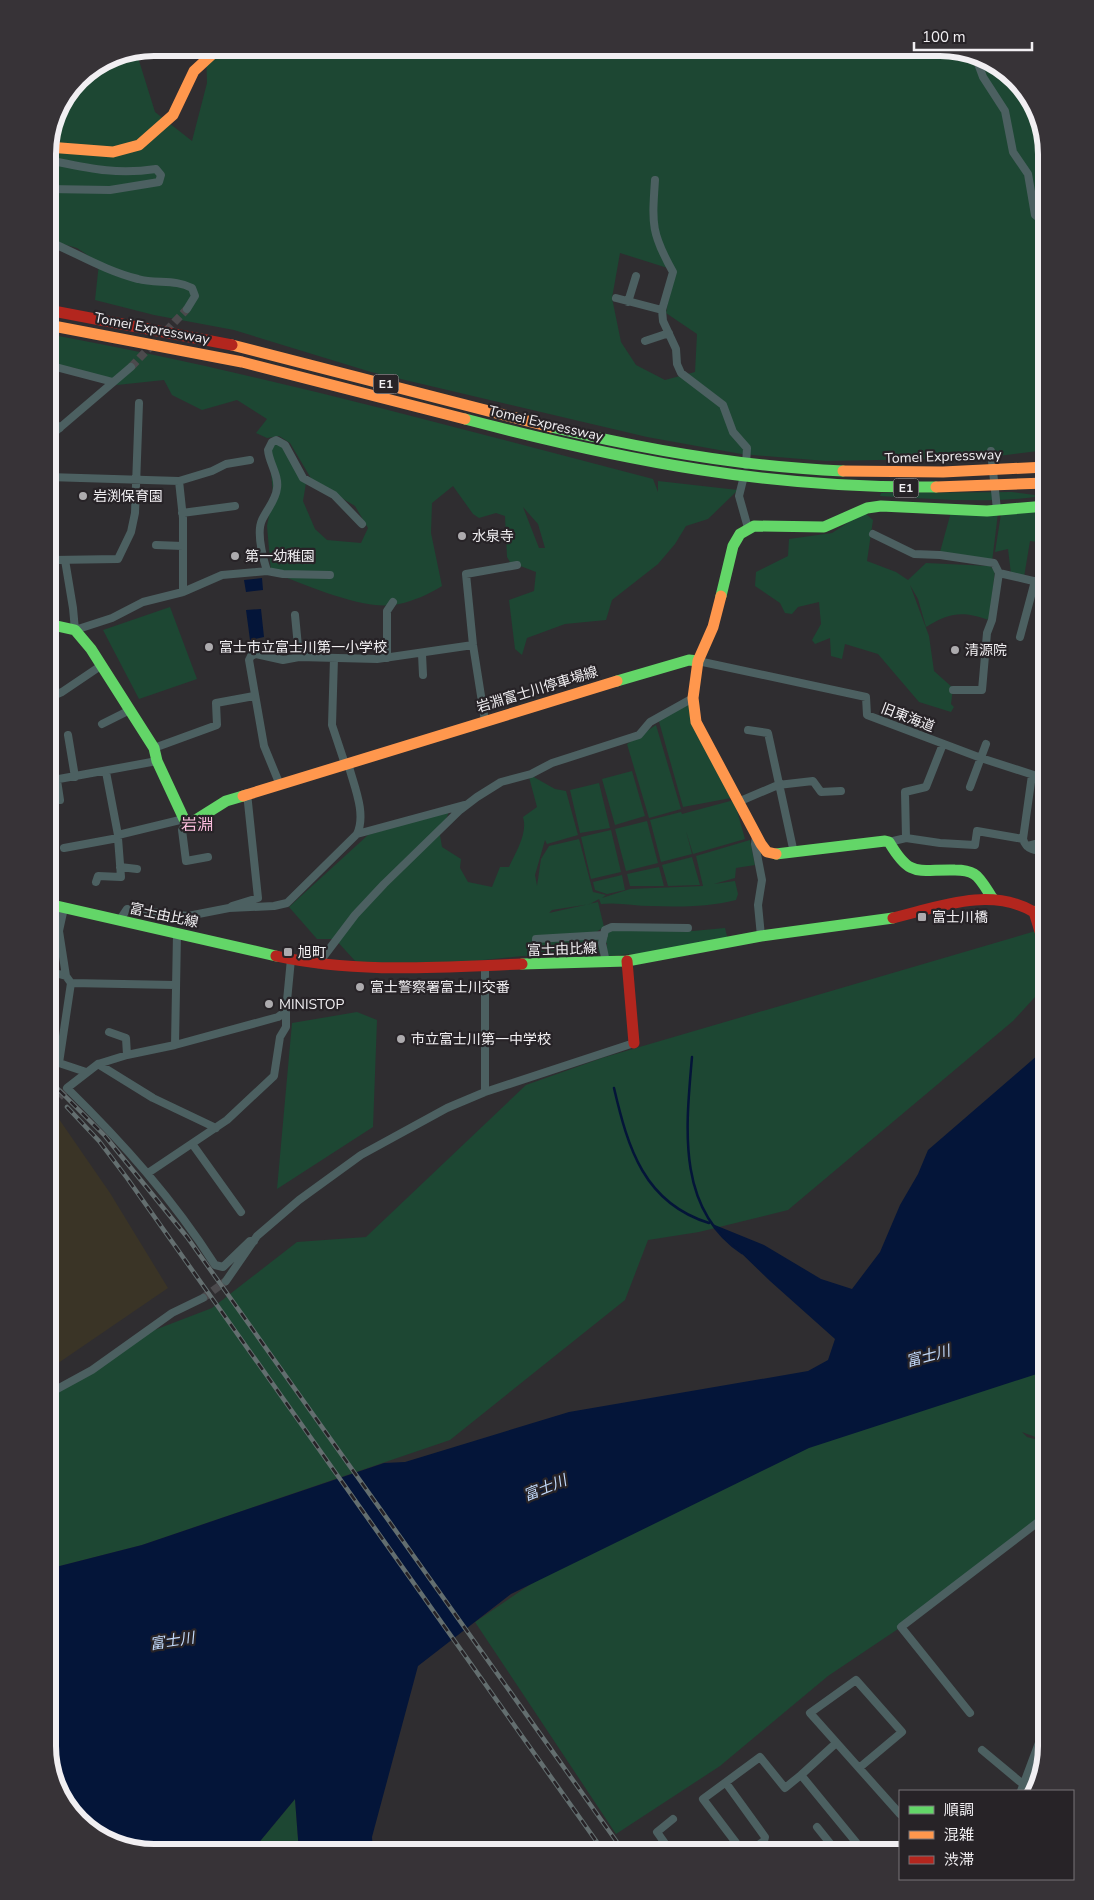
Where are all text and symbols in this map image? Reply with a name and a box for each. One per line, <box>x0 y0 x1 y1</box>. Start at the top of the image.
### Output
scale bar <box>914 20 1032 52</box>
text: 100 m <box>922 27 966 47</box>
street label: Tomei Expressway <box>93 308 212 349</box>
road number: E1 <box>374 374 398 394</box>
street label: Tomei Expressway <box>487 401 606 446</box>
street label: Tomei Expressway <box>884 445 1003 468</box>
road number: E1 <box>894 478 918 498</box>
place label: 岩渕保育園 <box>93 487 163 506</box>
marker: 岩渕保育園 <box>77 490 89 502</box>
place label: 水泉寺 <box>472 527 514 546</box>
marker: 水泉寺 <box>456 530 468 542</box>
place label: 第一幼稚園 <box>245 547 315 566</box>
marker: 第一幼稚園 <box>229 550 241 562</box>
place label: 富士市立富士川第一小学校 <box>219 638 387 657</box>
marker: 富士市立富士川第一小学校 <box>203 641 215 653</box>
place label: 清源院 <box>965 641 1007 660</box>
marker: 清源院 <box>949 644 961 656</box>
street label: 岩淵富士川停車場線 <box>474 662 600 717</box>
street label: 旧東海道 <box>878 699 937 736</box>
district label: 岩淵 <box>181 814 213 836</box>
street label: 富士由比線 <box>128 899 200 932</box>
place label: 富士川橋 <box>932 908 988 927</box>
marker: 富士川橋 <box>916 911 928 923</box>
street label: 富士由比線 <box>527 939 597 960</box>
place label: 旭町 <box>298 943 326 962</box>
marker: 旭町 <box>282 946 294 958</box>
place label: 富士警察署富士川交番 <box>370 978 510 997</box>
marker: 富士警察署富士川交番 <box>354 981 366 993</box>
place label: MINISTOP <box>279 995 344 1014</box>
marker: MINISTOP <box>263 998 275 1010</box>
place label: 市立富士川第一中学校 <box>411 1030 551 1049</box>
marker: 市立富士川第一中学校 <box>395 1033 407 1045</box>
water label: 富士川 <box>904 1340 954 1371</box>
water label: 富士川 <box>520 1470 571 1506</box>
water label: 富士川 <box>148 1627 198 1654</box>
legend <box>899 1790 1074 1880</box>
text: 順調 <box>944 1800 974 1820</box>
text: 混雑 <box>944 1825 974 1845</box>
text: 渋滞 <box>944 1850 974 1870</box>

